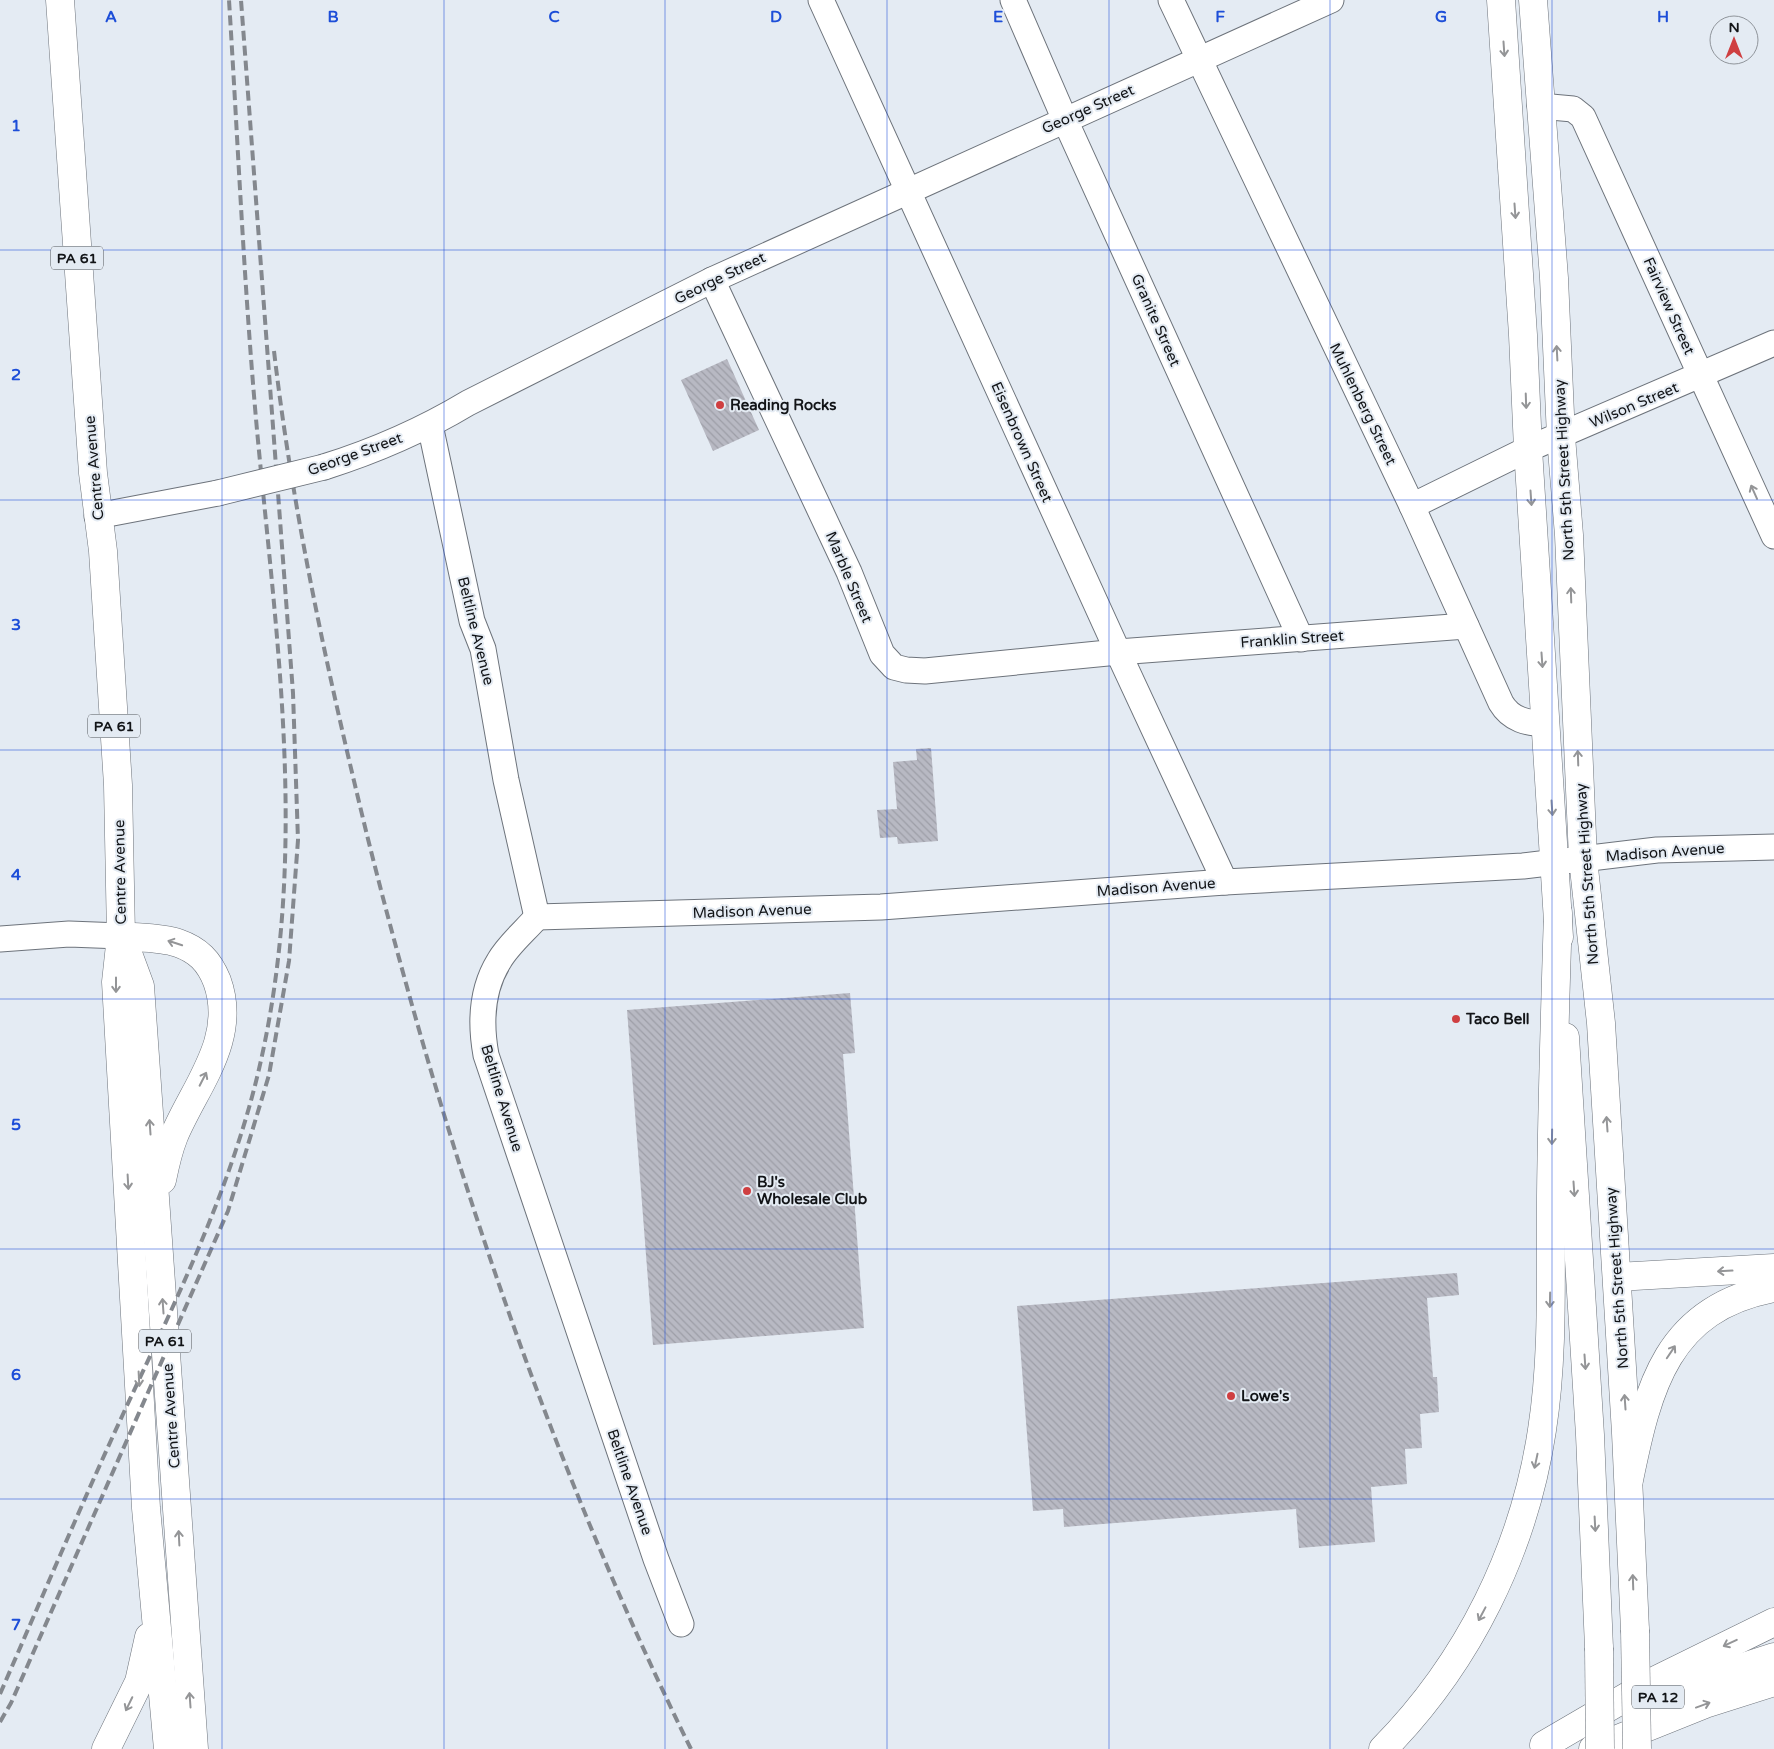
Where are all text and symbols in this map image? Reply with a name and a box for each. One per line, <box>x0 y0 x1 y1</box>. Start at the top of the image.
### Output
text: A <box>105 7 117 27</box>
text: B <box>327 7 339 27</box>
text: C <box>548 7 560 27</box>
text: D <box>770 7 782 27</box>
text: E <box>993 7 1003 27</box>
text: F <box>1215 7 1225 27</box>
text: G <box>1435 7 1447 27</box>
text: H <box>1657 7 1669 27</box>
north arrow <box>1709 15 1759 65</box>
text: N <box>1728 19 1740 36</box>
one-way arrow <box>1499 40 1509 56</box>
street label: George Street <box>1039 80 1137 137</box>
text: 1 <box>11 116 21 136</box>
one-way arrow <box>1510 202 1520 218</box>
road number: PA 61 <box>51 247 103 270</box>
street label: George Street <box>671 248 769 308</box>
street label: Fairview Street <box>1639 255 1699 358</box>
street label: Granite Street <box>1128 271 1185 369</box>
street label: Muhlenberg Street <box>1326 340 1400 468</box>
one-way arrow <box>1553 345 1562 361</box>
text: 2 <box>11 365 21 385</box>
street label: Wilson Street <box>1587 378 1681 432</box>
street label: Eisenbrown Street <box>987 379 1057 505</box>
street label: North 5th Street Highway <box>1550 379 1578 561</box>
one-way arrow <box>1521 392 1531 409</box>
place label: Reading Rocks <box>730 396 836 415</box>
marker: Reading Rocks <box>714 399 726 411</box>
street label: Centre Avenue <box>80 415 108 521</box>
street label: George Street <box>305 428 405 479</box>
one-way arrow <box>1748 485 1758 500</box>
one-way arrow <box>1527 490 1536 506</box>
street label: Marble Street <box>822 529 876 625</box>
street label: Beltline Avenue <box>454 575 498 687</box>
one-way arrow <box>1567 587 1576 603</box>
text: 3 <box>11 615 21 635</box>
street label: Franklin Street <box>1240 626 1345 652</box>
one-way arrow <box>1538 652 1547 668</box>
road number: PA 61 <box>88 714 140 738</box>
one-way arrow <box>1574 750 1583 766</box>
street label: North 5th Street Highway <box>1572 783 1602 965</box>
one-way arrow <box>1547 800 1556 816</box>
street label: Centre Avenue <box>110 819 130 925</box>
street label: Madison Avenue <box>1605 839 1725 865</box>
text: 4 <box>11 865 21 885</box>
street label: Madison Avenue <box>1096 874 1216 900</box>
street label: Madison Avenue <box>692 900 812 922</box>
one-way arrow <box>167 938 183 947</box>
one-way arrow <box>111 976 121 992</box>
place label: Taco Bell <box>1465 1010 1530 1028</box>
marker: Taco Bell <box>1450 1013 1462 1025</box>
street label: Beltline Avenue <box>477 1042 527 1154</box>
one-way arrow <box>198 1072 208 1087</box>
text: 5 <box>11 1115 21 1135</box>
one-way arrow <box>1602 1116 1612 1132</box>
one-way arrow <box>145 1119 155 1135</box>
one-way arrow <box>1547 1129 1556 1145</box>
place label: BJ's Wholesale Club <box>757 1173 868 1208</box>
one-way arrow <box>123 1174 132 1190</box>
one-way arrow <box>1570 1181 1579 1197</box>
marker: BJ's Wholesale Club <box>741 1185 753 1197</box>
street label: North 5th Street Highway <box>1602 1187 1632 1369</box>
one-way arrow <box>1718 1266 1734 1276</box>
one-way arrow <box>1545 1291 1554 1307</box>
one-way arrow <box>158 1299 168 1315</box>
road number: PA 61 <box>139 1330 191 1352</box>
one-way arrow <box>1666 1345 1676 1359</box>
one-way arrow <box>1581 1353 1590 1369</box>
street label: Centre Avenue <box>158 1363 184 1469</box>
text: 6 <box>11 1365 21 1385</box>
one-way arrow <box>134 1371 143 1387</box>
place label: Lowe's <box>1241 1387 1289 1405</box>
marker: Lowe's <box>1225 1390 1237 1402</box>
one-way arrow <box>1620 1394 1629 1410</box>
street label: Beltline Avenue <box>603 1427 657 1537</box>
one-way arrow <box>1531 1453 1540 1469</box>
one-way arrow <box>1590 1516 1599 1532</box>
one-way arrow <box>175 1531 184 1547</box>
one-way arrow <box>1628 1574 1638 1590</box>
one-way arrow <box>1477 1606 1486 1621</box>
text: 7 <box>11 1615 21 1635</box>
one-way arrow <box>1723 1639 1738 1648</box>
road number: PA 12 <box>1632 1685 1684 1708</box>
one-way arrow <box>186 1693 195 1709</box>
one-way arrow <box>124 1696 133 1711</box>
one-way arrow <box>1695 1700 1710 1709</box>

